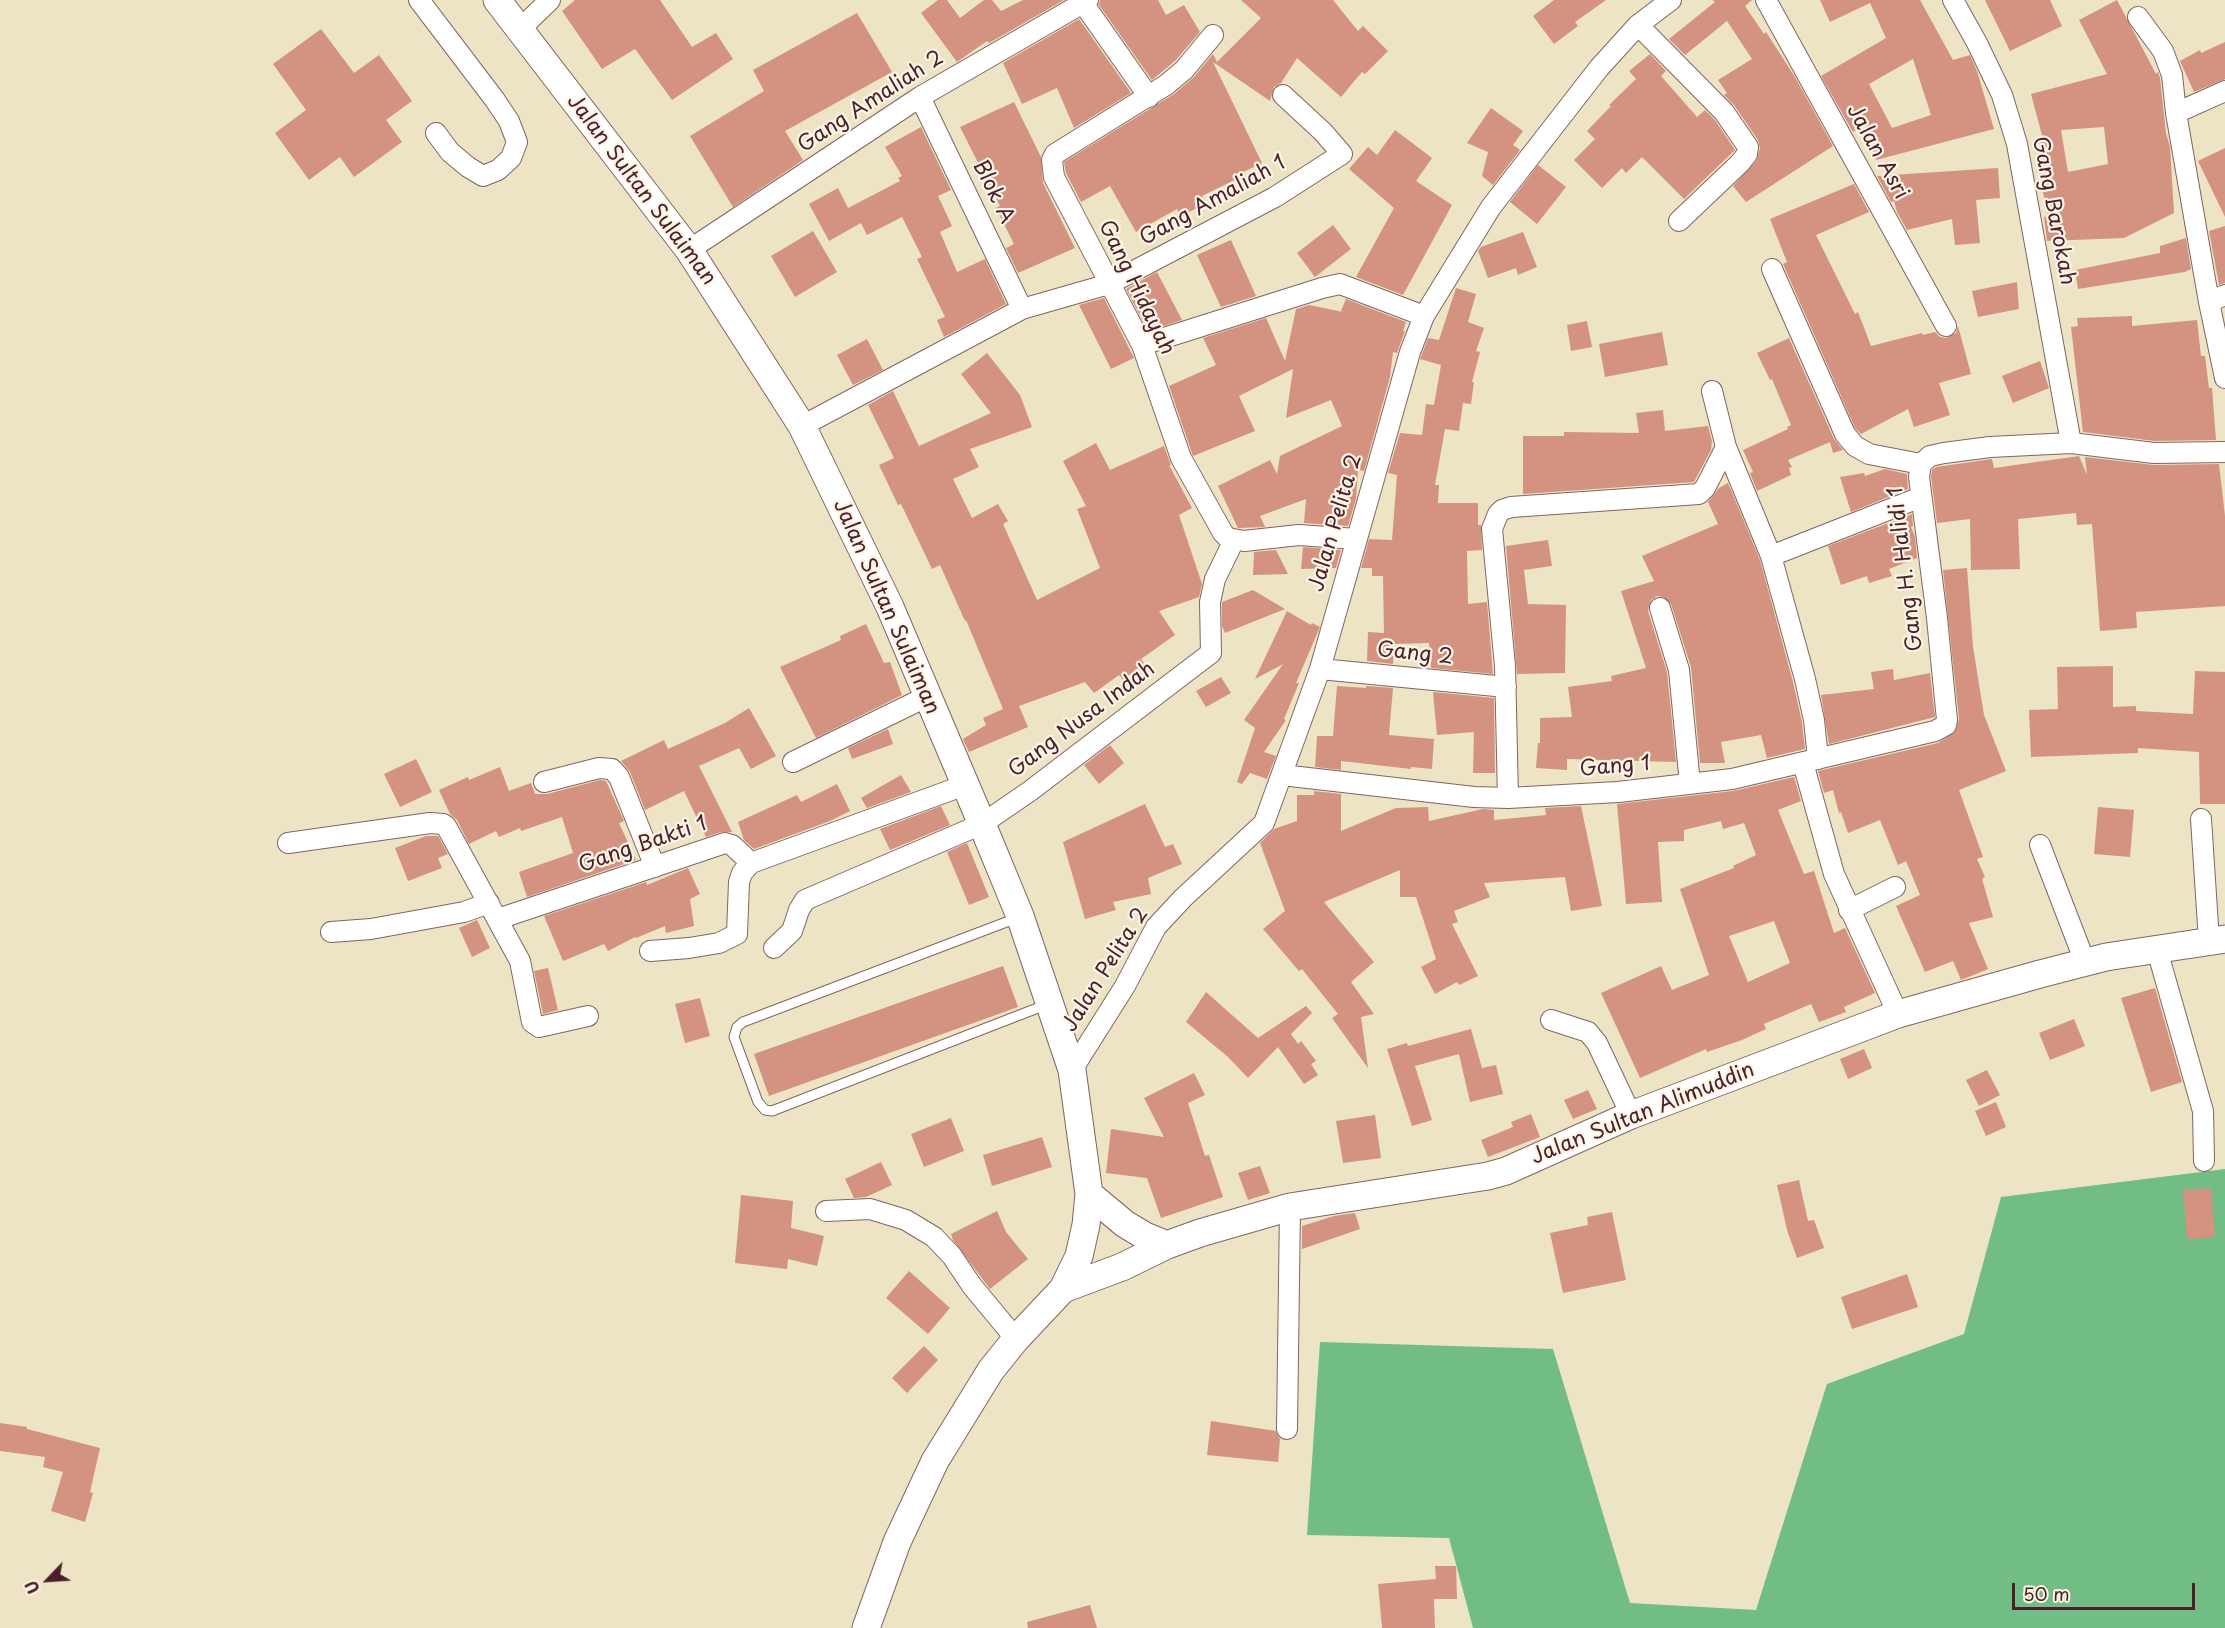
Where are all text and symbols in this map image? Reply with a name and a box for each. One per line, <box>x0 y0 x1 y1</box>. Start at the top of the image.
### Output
street label: Gang Amaliah 2 <box>793 46 949 158</box>
street label: Jalan Sultan Sulaiman <box>561 90 721 290</box>
street label: Jalan Asri <box>1841 100 1913 204</box>
street label: Gang Barokah <box>2026 134 2080 288</box>
street label: Gang Amaliah 1 <box>1136 150 1290 252</box>
street label: Blok A <box>967 156 1019 228</box>
street label: Gang Hidayah <box>1092 217 1180 359</box>
street label: Jalan Pelita 2 <box>1304 451 1368 595</box>
street label: Gang H. Halidi 1 <box>1883 485 1929 653</box>
street label: Jalan Sultan Sulaiman <box>827 496 945 718</box>
street label: Gang 2 <box>1376 637 1454 671</box>
street label: Gang Nusa Indah <box>1004 657 1160 783</box>
street label: Gang 1 <box>1579 751 1651 783</box>
street label: Gang Bakti 1 <box>576 811 710 879</box>
street label: Jalan Pelita 2 <box>1058 903 1154 1037</box>
street label: Jalan Sultan Alimuddin <box>1528 1058 1758 1170</box>
north arrow <box>18 1550 78 1610</box>
scale bar <box>2015 1571 2198 1609</box>
text: U <box>18 1577 45 1598</box>
text: 50 m <box>2023 1580 2070 1607</box>

